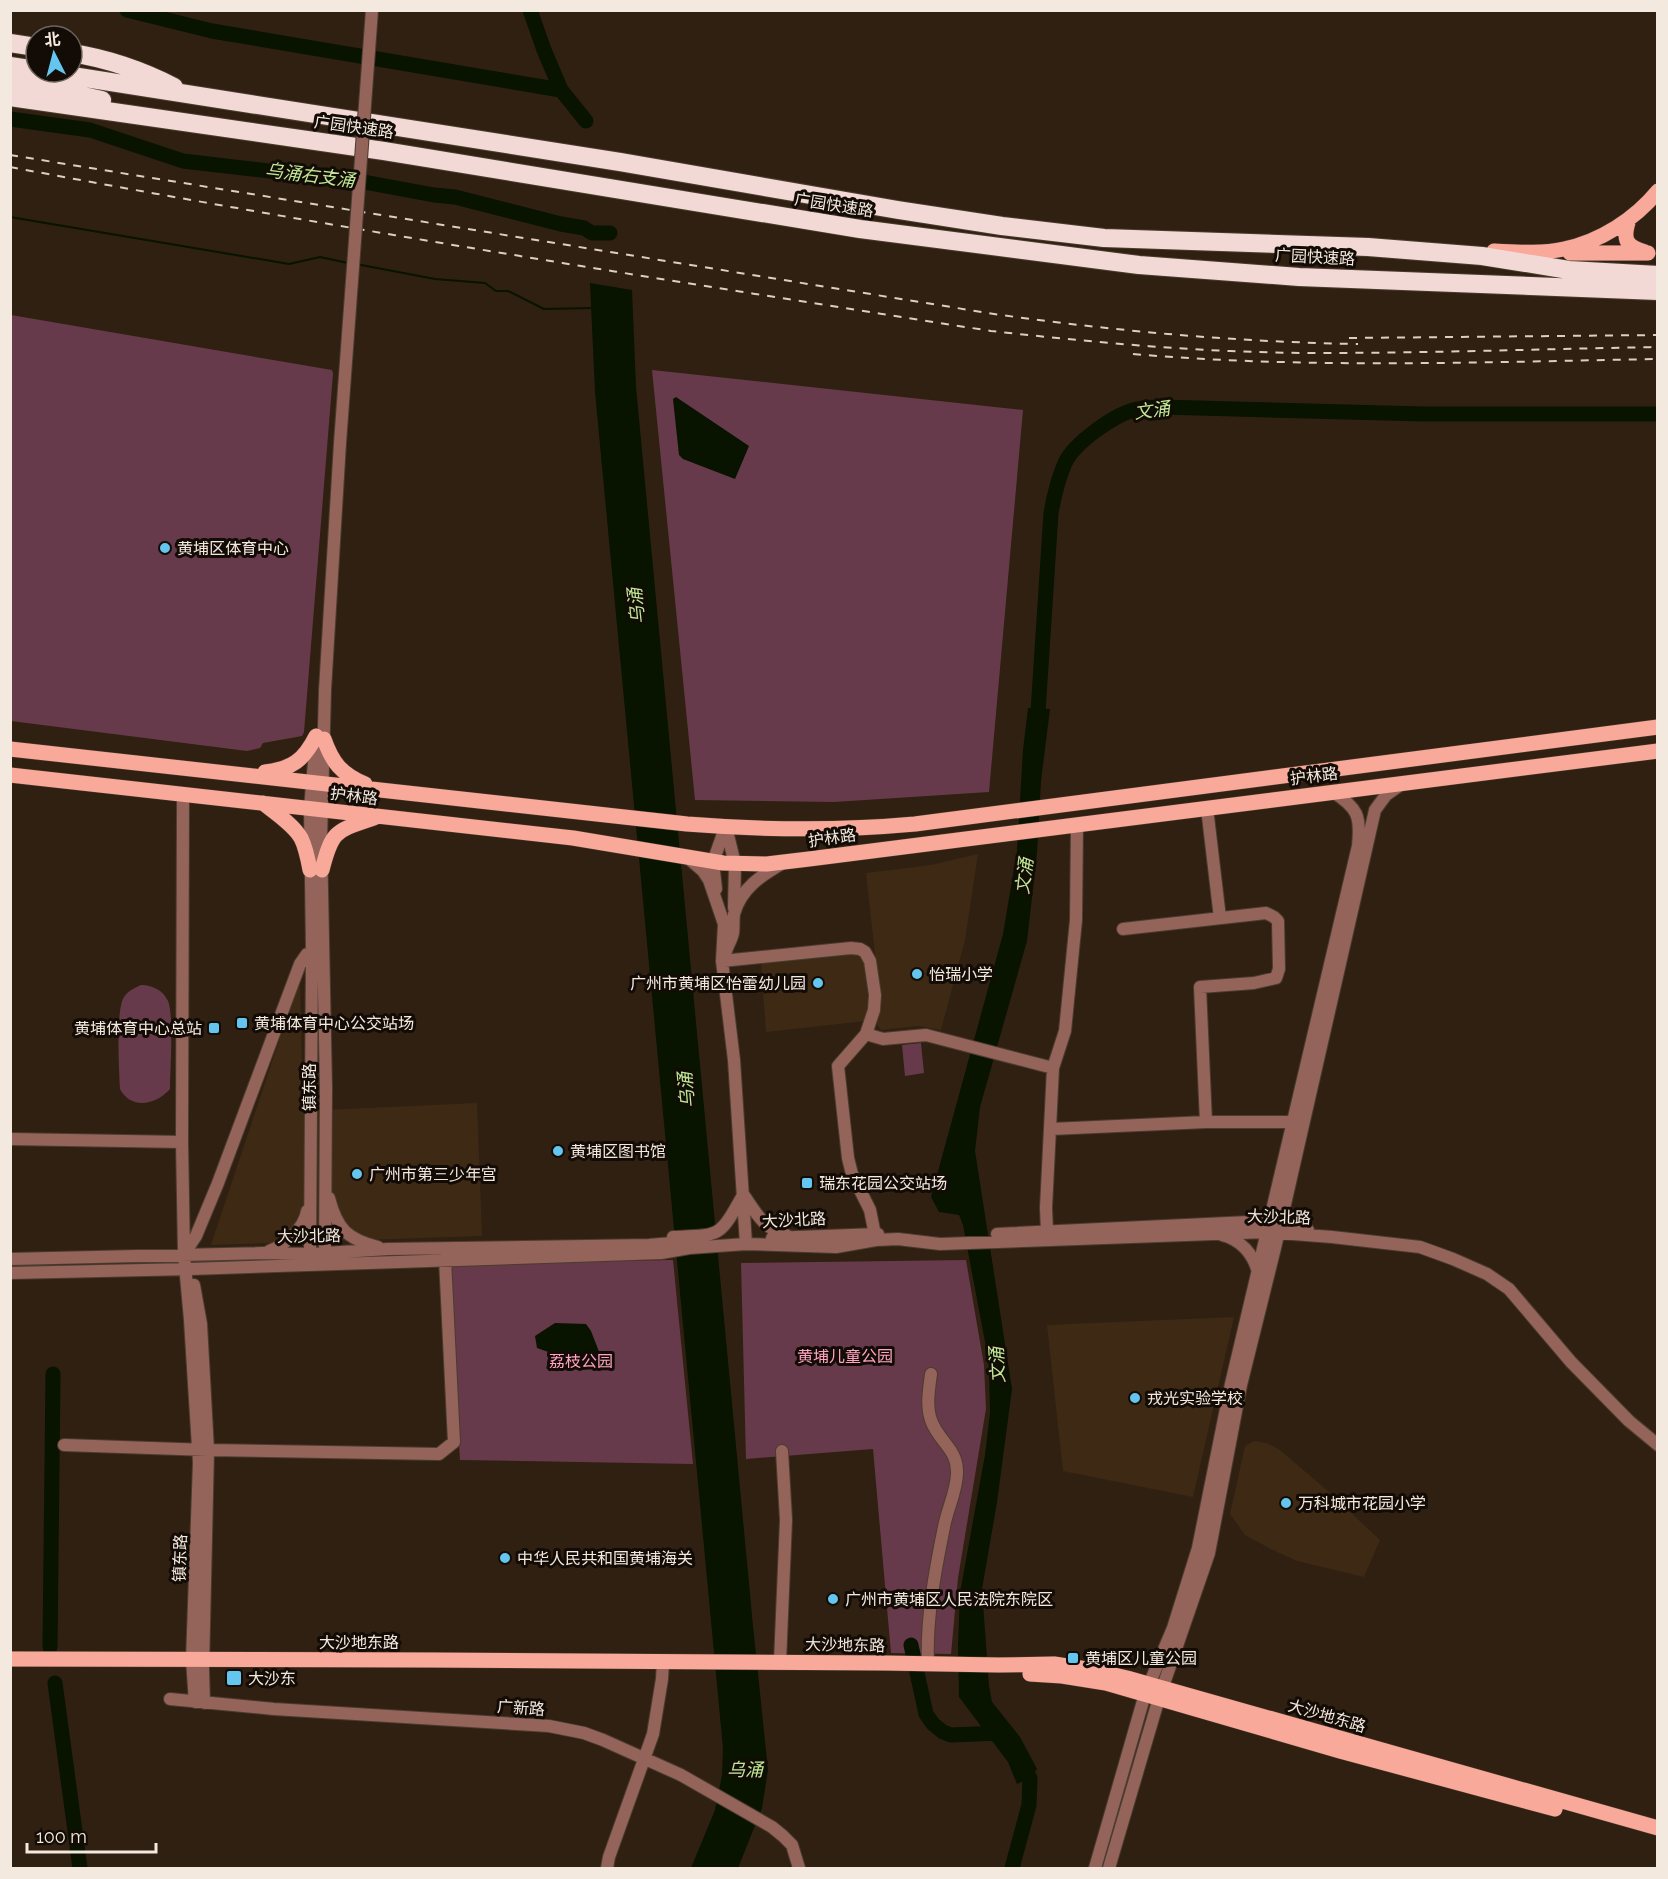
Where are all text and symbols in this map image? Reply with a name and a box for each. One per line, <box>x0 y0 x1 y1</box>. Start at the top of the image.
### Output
north arrow <box>24 24 84 84</box>
text: 北 <box>44 29 61 50</box>
street label: 广园快速路 <box>313 112 395 142</box>
water label: 乌涌右支涌 <box>264 159 358 191</box>
street label: 广园快速路 <box>793 189 875 221</box>
street label: 广园快速路 <box>1275 245 1355 269</box>
water label: 文涌 <box>1133 397 1173 423</box>
place label: 黄埔区体育中心 <box>177 539 289 558</box>
marker: 黄埔区体育中心 <box>158 541 172 555</box>
water label: 乌涌 <box>623 585 648 625</box>
street label: 护林路 <box>1289 764 1339 788</box>
street label: 护林路 <box>329 784 379 808</box>
street label: 护林路 <box>807 825 857 851</box>
water label: 文涌 <box>1011 855 1037 895</box>
place label: 怡瑞小学 <box>929 965 993 984</box>
marker: 怡瑞小学 <box>910 967 924 981</box>
place label: 广州市黄埔区怡蕾幼儿园 <box>630 974 806 993</box>
marker: 广州市黄埔区怡蕾幼儿园 <box>811 976 825 990</box>
place label: 黄埔体育中心公交站场 <box>254 1014 414 1033</box>
marker: 黄埔体育中心公交站场 <box>235 1016 249 1030</box>
place label: 黄埔体育中心总站 <box>74 1019 202 1038</box>
marker: 黄埔体育中心总站 <box>207 1021 221 1035</box>
street label: 镇东路 <box>300 1063 319 1111</box>
water label: 乌涌 <box>674 1069 698 1109</box>
place label: 黄埔区图书馆 <box>570 1142 666 1161</box>
marker: 黄埔区图书馆 <box>551 1144 565 1158</box>
place label: 广州市第三少年宫 <box>369 1165 497 1184</box>
marker: 广州市第三少年宫 <box>350 1167 364 1181</box>
place label: 瑞东花园公交站场 <box>819 1174 947 1193</box>
marker: 瑞东花园公交站场 <box>800 1176 814 1190</box>
street label: 大沙北路 <box>1247 1206 1311 1228</box>
street label: 大沙北路 <box>762 1209 826 1231</box>
street label: 大沙北路 <box>277 1226 341 1246</box>
water label: 文涌 <box>985 1344 1008 1384</box>
park label: 黄埔儿童公园 <box>797 1347 893 1366</box>
park label: 荔枝公园 <box>549 1352 613 1371</box>
place label: 戎光实验学校 <box>1147 1389 1243 1408</box>
marker: 戎光实验学校 <box>1128 1391 1142 1405</box>
place label: 万科城市花园小学 <box>1298 1494 1426 1513</box>
marker: 万科城市花园小学 <box>1279 1496 1293 1510</box>
street label: 镇东路 <box>170 1534 190 1582</box>
place label: 中华人民共和国黄埔海关 <box>517 1549 693 1568</box>
marker: 中华人民共和国黄埔海关 <box>498 1551 512 1565</box>
place label: 广州市黄埔区人民法院东院区 <box>845 1590 1053 1609</box>
marker: 广州市黄埔区人民法院东院区 <box>826 1592 840 1606</box>
street label: 大沙地东路 <box>319 1633 399 1652</box>
street label: 大沙地东路 <box>805 1635 885 1655</box>
place label: 黄埔区儿童公园 <box>1085 1649 1197 1668</box>
marker: 黄埔区儿童公园 <box>1066 1651 1080 1665</box>
marker: 大沙东 <box>225 1669 243 1687</box>
place label: 大沙东 <box>248 1669 296 1688</box>
street label: 大沙地东路 <box>1286 1696 1368 1736</box>
street label: 广新路 <box>496 1697 546 1719</box>
water label: 乌涌 <box>727 1759 765 1780</box>
scale bar <box>27 1816 156 1854</box>
text: 100 m <box>36 1826 87 1847</box>

